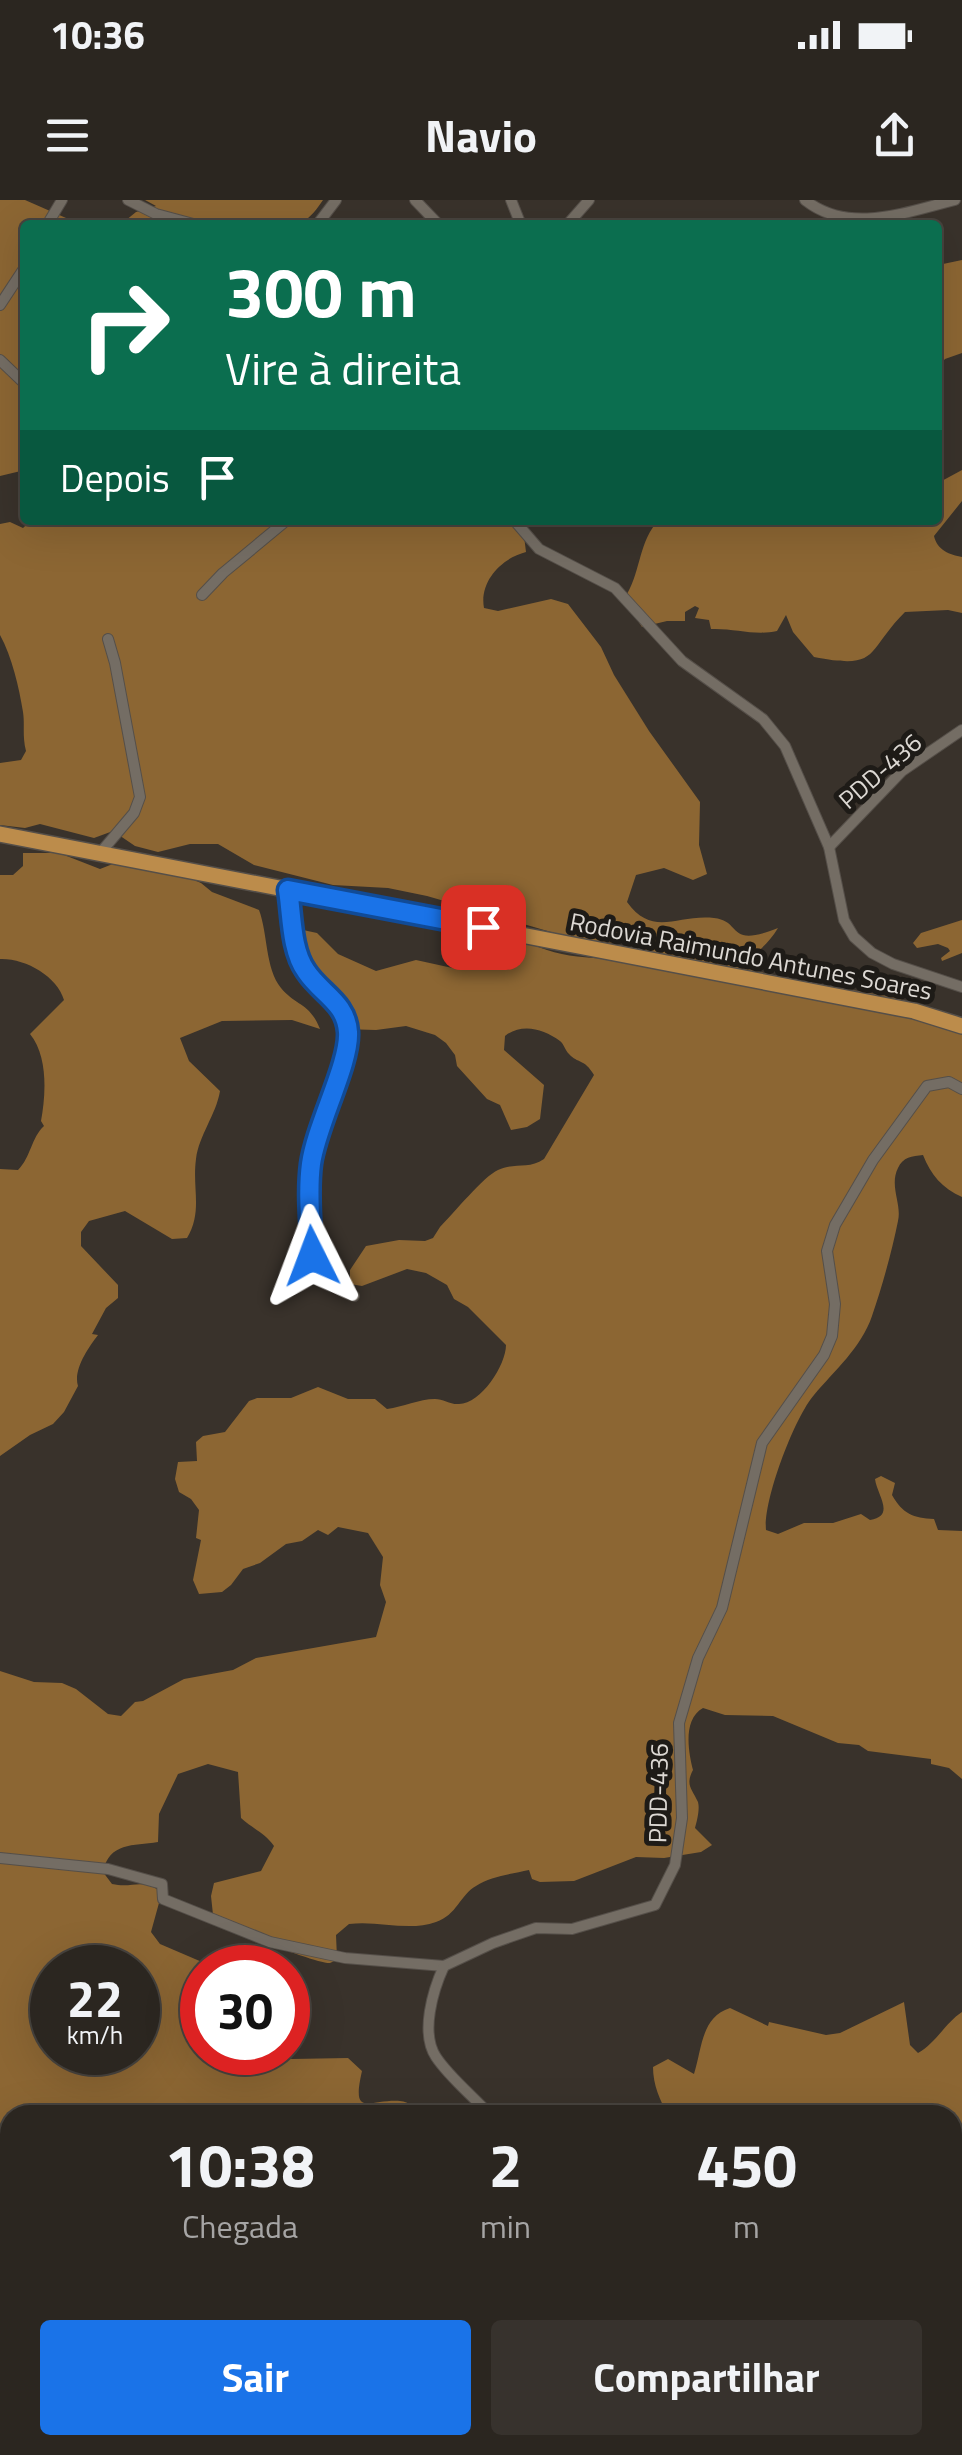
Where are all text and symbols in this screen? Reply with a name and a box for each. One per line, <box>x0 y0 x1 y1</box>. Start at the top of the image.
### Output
text: 10:36 <box>50 6 145 64</box>
text: Navio <box>425 101 537 169</box>
icon: menu <box>40 108 95 163</box>
icon: share <box>867 108 922 163</box>
text: 300 m <box>225 238 417 344</box>
icon: right <box>60 260 190 390</box>
text: Vire à direita <box>225 334 461 402</box>
text: Depois <box>60 449 170 507</box>
icon: arrive <box>190 450 245 505</box>
street label: PDD-436 <box>830 724 930 818</box>
pin <box>441 885 526 970</box>
icon: arrive <box>456 900 511 955</box>
street label: Rodovia Raimundo Antunes Soares <box>567 902 935 1010</box>
position arrow <box>260 1204 364 1308</box>
street label: PDD-436 <box>638 1743 678 1843</box>
speed limit sign: 30 <box>180 1945 310 2075</box>
text: 22 <box>67 1960 123 2036</box>
text: km/h <box>67 2016 123 2054</box>
text: 10:38 <box>165 2119 315 2210</box>
text: 2 <box>489 2119 522 2210</box>
text: 450 <box>696 2119 797 2210</box>
text: Chegada <box>182 2202 298 2250</box>
text: min <box>480 2202 531 2250</box>
text: m <box>733 2202 760 2250</box>
button: Sair <box>40 2320 471 2435</box>
button: Compartilhar <box>491 2320 922 2435</box>

